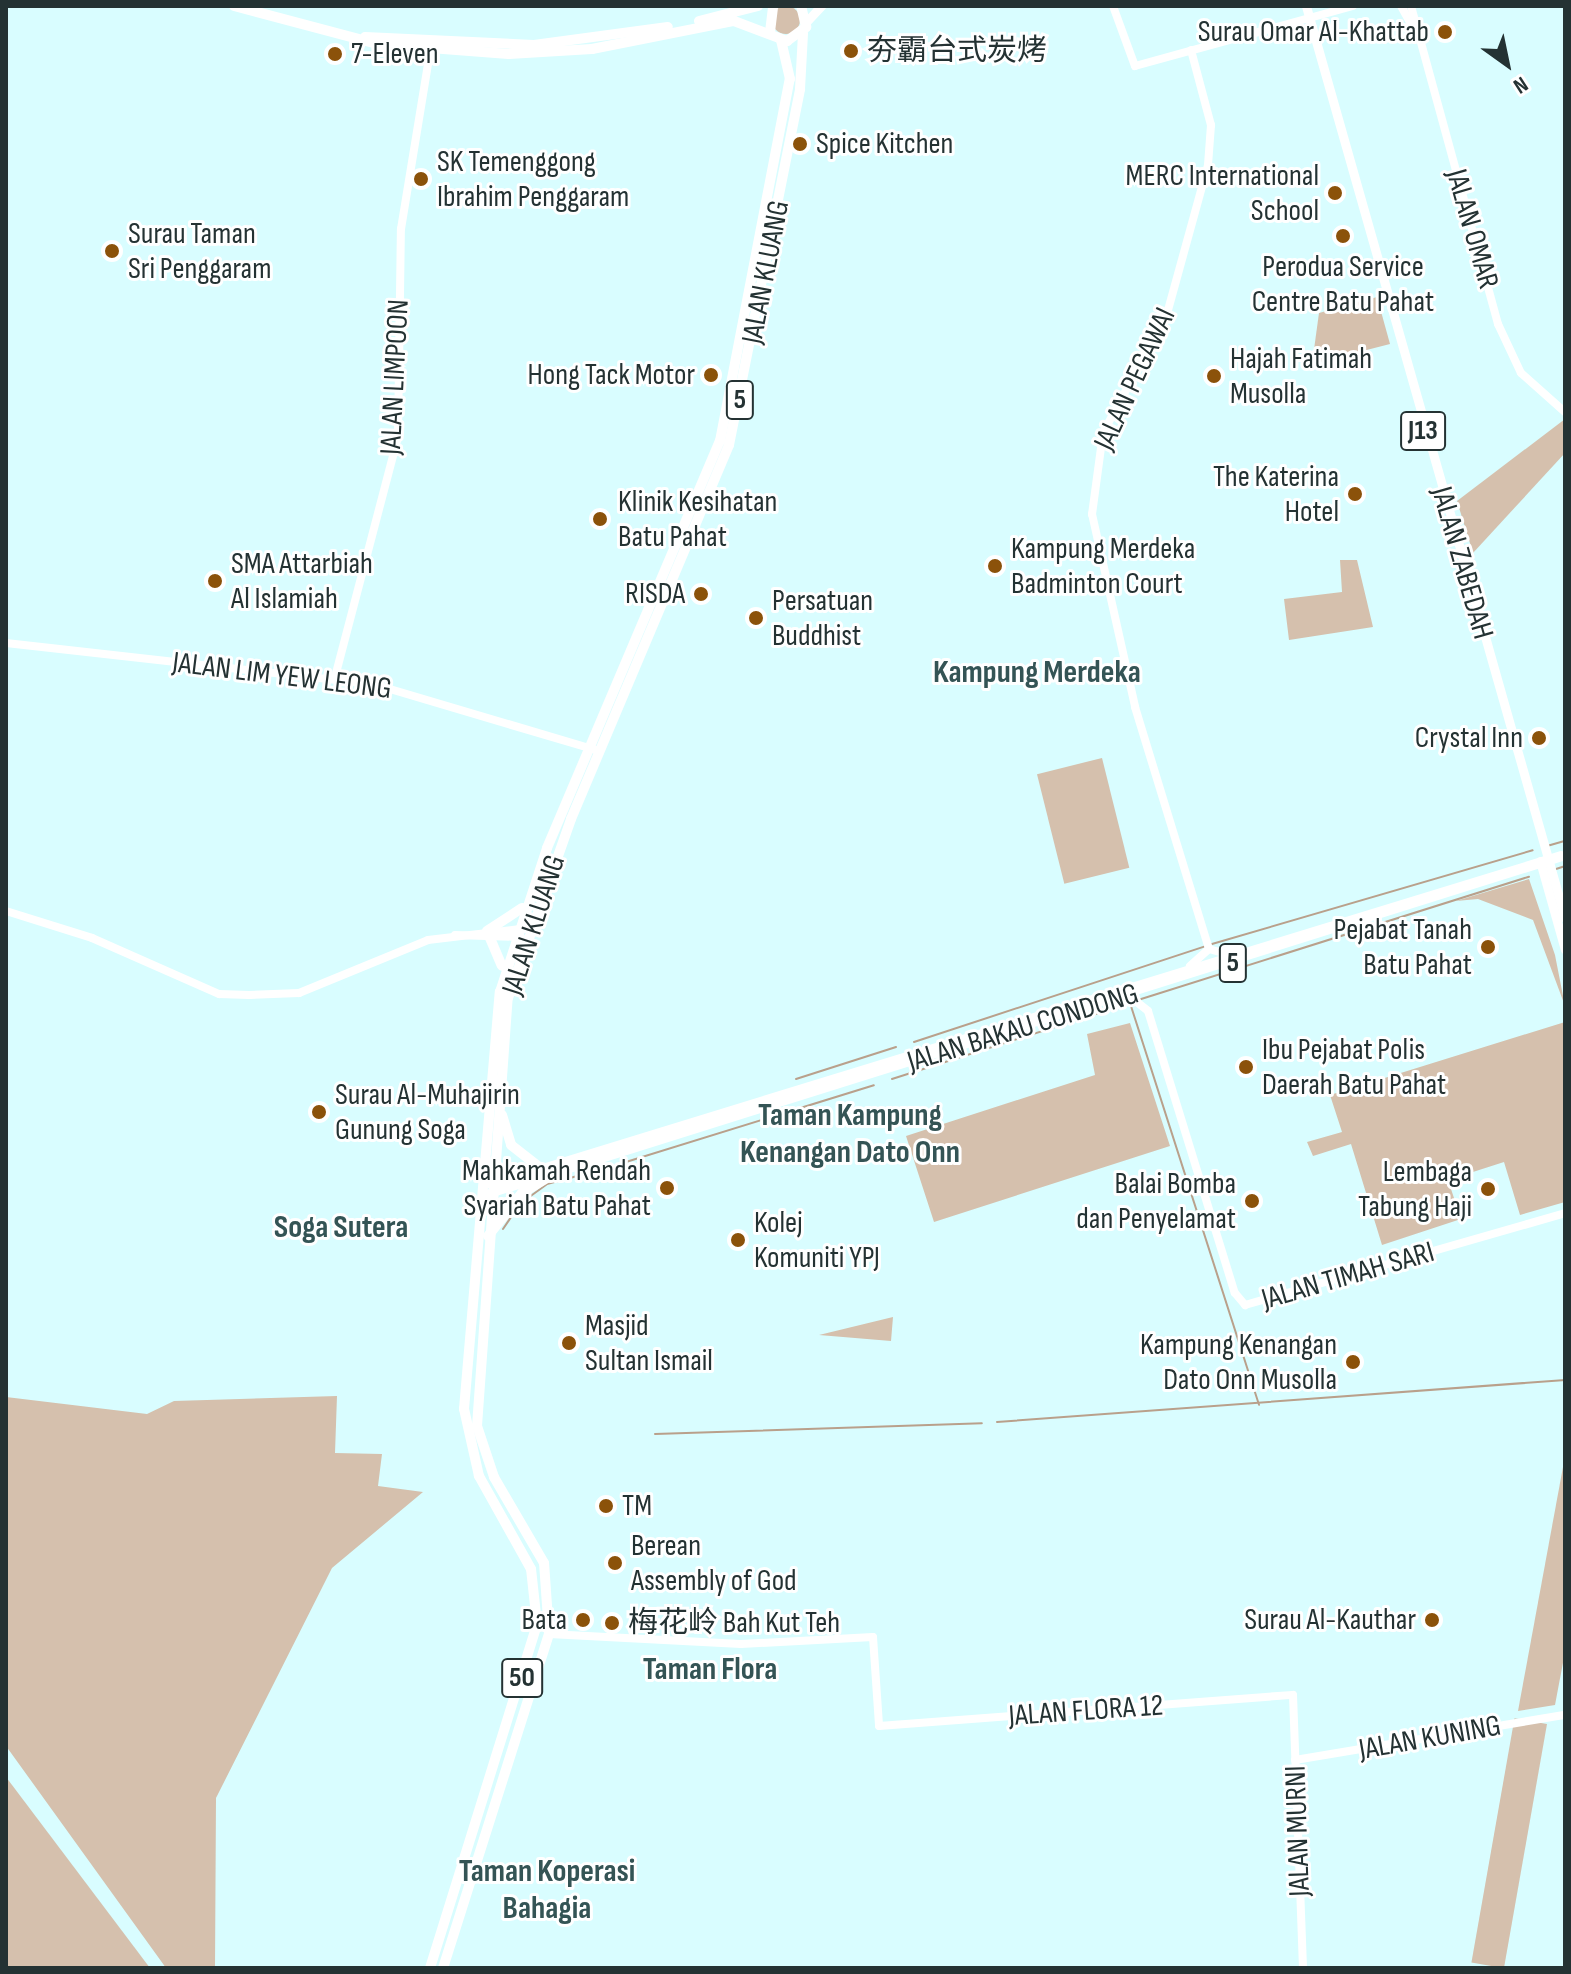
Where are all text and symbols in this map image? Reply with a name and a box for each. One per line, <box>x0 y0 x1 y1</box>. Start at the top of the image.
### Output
place label: Surau Omar Al-Khattab <box>1198 14 1429 50</box>
marker: Surau Omar Al-Khattab <box>1436 23 1454 41</box>
north arrow <box>1467 24 1547 104</box>
place label: 夯霸台式炭烤 <box>867 33 1047 69</box>
place label: 7-Eleven <box>351 36 439 72</box>
marker: 夯霸台式炭烤 <box>842 42 860 60</box>
marker: 7-Eleven <box>326 45 344 63</box>
text: N <box>1508 70 1533 99</box>
place label: Spice Kitchen <box>816 126 953 162</box>
marker: Spice Kitchen <box>791 135 809 153</box>
place label: SK Temenggong Ibrahim Penggaram <box>437 144 629 214</box>
place label: MERC International School <box>1126 158 1319 228</box>
street label: JALAN OMAR <box>1438 165 1506 293</box>
marker: SK Temenggong Ibrahim Penggaram <box>412 170 430 188</box>
marker: MERC International School <box>1326 184 1344 202</box>
street label: JALAN KLUANG <box>734 197 798 347</box>
place label: Surau Taman Sri Penggaram <box>128 216 271 286</box>
marker: Perodua Service Centre Batu Pahat <box>1334 227 1352 245</box>
marker: Surau Taman Sri Penggaram <box>103 242 121 260</box>
place label: Perodua Service Centre Batu Pahat <box>1252 249 1434 320</box>
street label: JALAN LIMPOON <box>373 298 417 456</box>
street label: JALAN PEGAWAI <box>1086 302 1184 456</box>
place label: Hajah Fatimah Musolla <box>1230 341 1372 412</box>
place label: Hong Tack Motor <box>528 357 695 393</box>
marker: Hong Tack Motor <box>702 366 720 384</box>
marker: Hajah Fatimah Musolla <box>1205 367 1223 385</box>
road number: 5 <box>724 376 756 424</box>
road number: J13 <box>1399 407 1447 455</box>
place label: The Katerina Hotel <box>1213 459 1339 530</box>
street label: JALAN ZABEDAH <box>1423 483 1501 643</box>
place label: Klinik Kesihatan Batu Pahat <box>618 484 777 554</box>
marker: The Katerina Hotel <box>1346 485 1364 503</box>
marker: Klinik Kesihatan Batu Pahat <box>589 508 611 530</box>
place label: Kampung Merdeka Badminton Court <box>1011 531 1195 602</box>
place label: SMA Attarbiah Al Islamiah <box>231 546 373 616</box>
marker: Kampung Merdeka Badminton Court <box>986 557 1004 575</box>
marker: SMA Attarbiah Al Islamiah <box>206 572 224 590</box>
place label: RISDA <box>625 576 685 612</box>
place label: Persatuan Buddhist <box>772 583 873 654</box>
marker: RISDA <box>692 585 710 603</box>
marker: Persatuan Buddhist <box>747 609 765 627</box>
street label: JALAN LIM YEW LEONG <box>170 645 394 707</box>
district label: Kampung Merdeka <box>933 654 1141 692</box>
place label: Crystal Inn <box>1415 720 1523 756</box>
marker: Crystal Inn <box>1530 729 1548 747</box>
street label: JALAN KLUANG <box>494 850 574 1000</box>
place label: Pejabat Tanah Batu Pahat <box>1333 912 1472 982</box>
marker: Pejabat Tanah Batu Pahat <box>1479 938 1497 956</box>
road number: 5 <box>1217 939 1249 987</box>
street label: JALAN BAKAU CONDONG <box>903 976 1143 1080</box>
place label: Ibu Pejabat Polis Daerah Batu Pahat <box>1262 1032 1446 1102</box>
marker: Ibu Pejabat Polis Daerah Batu Pahat <box>1237 1058 1255 1076</box>
place label: Surau Al-Muhajirin Gunung Soga <box>335 1077 520 1148</box>
district label: Taman Kampung Kenangan Dato Onn <box>740 1098 960 1173</box>
marker: Surau Al-Muhajirin Gunung Soga <box>310 1103 328 1121</box>
place label: Mahkamah Rendah Syariah Batu Pahat <box>462 1153 651 1224</box>
place label: Lembaga Tabung Haji <box>1358 1154 1472 1224</box>
place label: Balai Bomba dan Penyelamat <box>1076 1166 1236 1236</box>
marker: Mahkamah Rendah Syariah Batu Pahat <box>658 1179 676 1197</box>
marker: Lembaga Tabung Haji <box>1479 1180 1497 1198</box>
marker: Balai Bomba dan Penyelamat <box>1243 1192 1261 1210</box>
place label: Kolej Komuniti YPJ <box>754 1205 880 1276</box>
district label: Soga Sutera <box>274 1209 408 1247</box>
marker: Kolej Komuniti YPJ <box>729 1231 747 1249</box>
street label: JALAN TIMAH SARI <box>1258 1234 1438 1318</box>
place label: Masjid Sultan Ismail <box>585 1308 713 1378</box>
place label: Kampung Kenangan Dato Onn Musolla <box>1140 1327 1337 1398</box>
marker: Masjid Sultan Ismail <box>560 1334 578 1352</box>
marker: Kampung Kenangan Dato Onn Musolla <box>1344 1353 1362 1371</box>
place label: TM <box>622 1488 652 1524</box>
marker: TM <box>597 1497 615 1515</box>
place label: Berean Assembly of God <box>631 1528 797 1598</box>
marker: Berean Assembly of God <box>606 1554 624 1572</box>
place label: Bata <box>521 1602 567 1638</box>
place label: Surau Al-Kauthar <box>1244 1602 1416 1638</box>
place label: 梅花岭 Bah Kut Teh <box>628 1605 840 1641</box>
marker: Bata <box>574 1611 592 1629</box>
marker: Surau Al-Kauthar <box>1423 1611 1441 1629</box>
marker: 梅花岭 Bah Kut Teh <box>603 1614 621 1632</box>
district label: Taman Flora <box>643 1651 777 1689</box>
road number: 50 <box>500 1654 544 1702</box>
street label: JALAN FLORA 12 <box>1007 1688 1165 1734</box>
street label: JALAN KUNING <box>1356 1708 1504 1768</box>
street label: JALAN MURNI <box>1278 1765 1318 1897</box>
district label: Taman Koperasi Bahagia <box>459 1854 635 1929</box>

